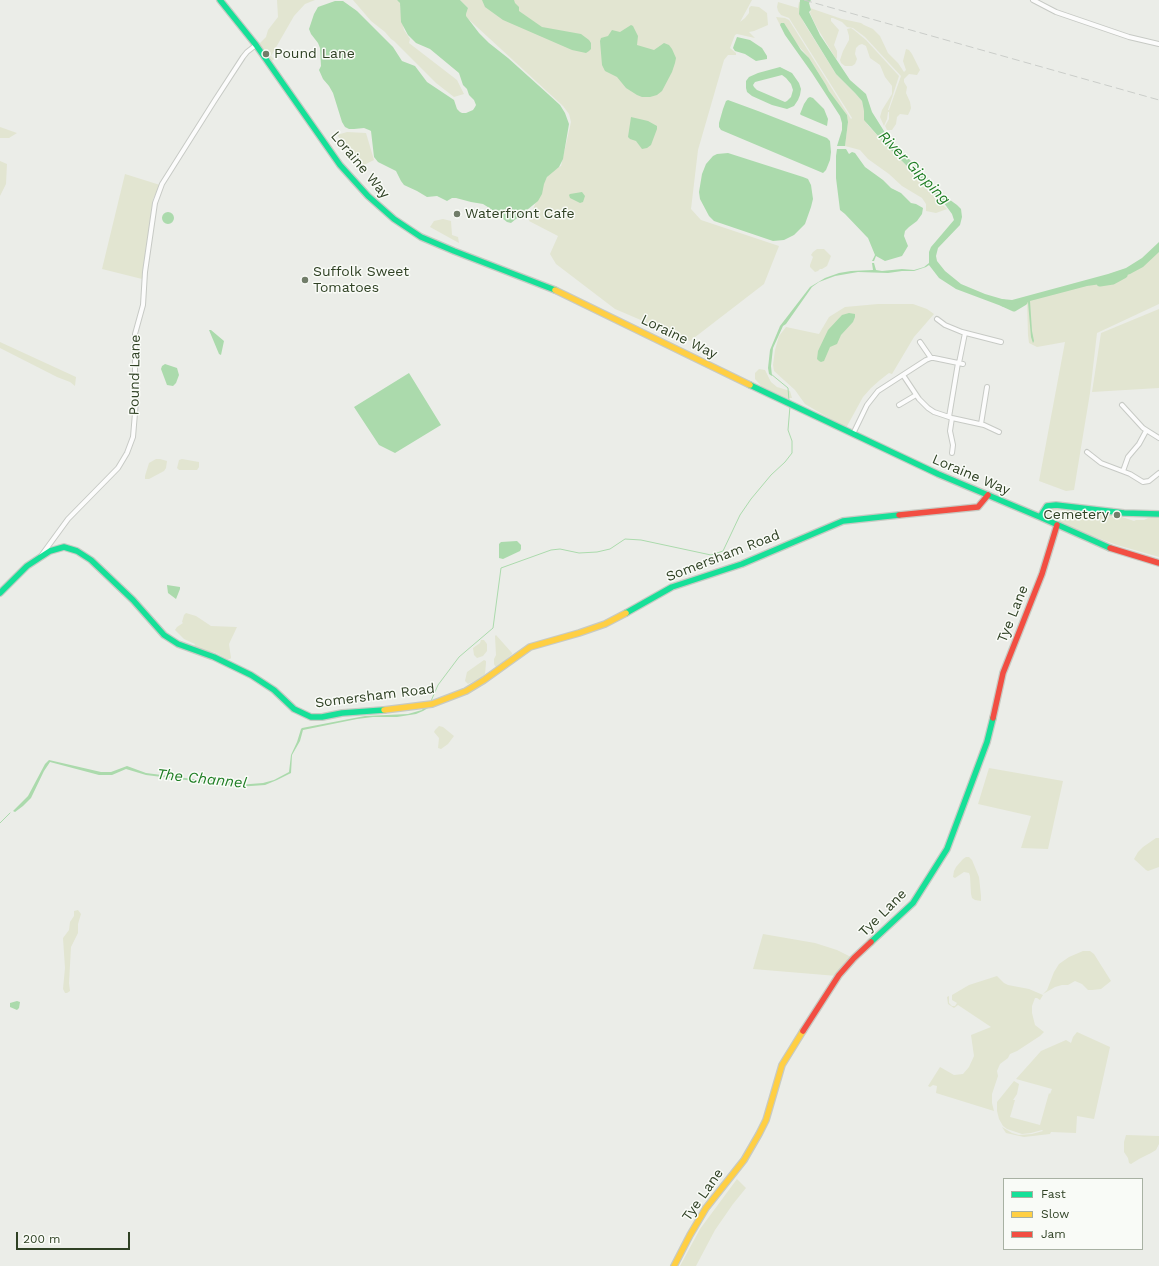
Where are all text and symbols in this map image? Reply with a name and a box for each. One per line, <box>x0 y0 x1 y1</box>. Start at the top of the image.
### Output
place label: Pound Lane <box>274 46 355 62</box>
marker: Pound Lane <box>261 49 271 59</box>
water label: River Gipping <box>874 127 954 209</box>
street label: Loraine Way <box>327 128 393 202</box>
place label: Waterfront Cafe <box>465 206 575 222</box>
marker: Waterfront Cafe <box>452 209 462 219</box>
place label: Suffolk Sweet Tomatoes <box>313 264 409 296</box>
marker: Suffolk Sweet Tomatoes <box>300 275 310 285</box>
street label: Loraine Way <box>638 311 720 363</box>
street label: Pound Lane <box>126 335 144 415</box>
street label: Loraine Way <box>930 451 1012 499</box>
place label: Cemetery <box>1043 507 1109 523</box>
marker: Cemetery <box>1112 510 1122 520</box>
street label: Somersham Road <box>664 527 782 585</box>
street label: Tye Lane <box>994 583 1032 645</box>
street label: Somersham Road <box>314 680 436 712</box>
water label: The Channel <box>156 765 248 793</box>
street label: Tye Lane <box>856 886 910 940</box>
street label: Tye Lane <box>679 1165 727 1225</box>
legend <box>1003 1178 1143 1250</box>
text: Fast <box>1041 1187 1066 1201</box>
text: Slow <box>1041 1207 1069 1221</box>
scale bar <box>18 1224 132 1250</box>
text: Jam <box>1041 1227 1066 1241</box>
text: 200 m <box>23 1232 60 1246</box>

